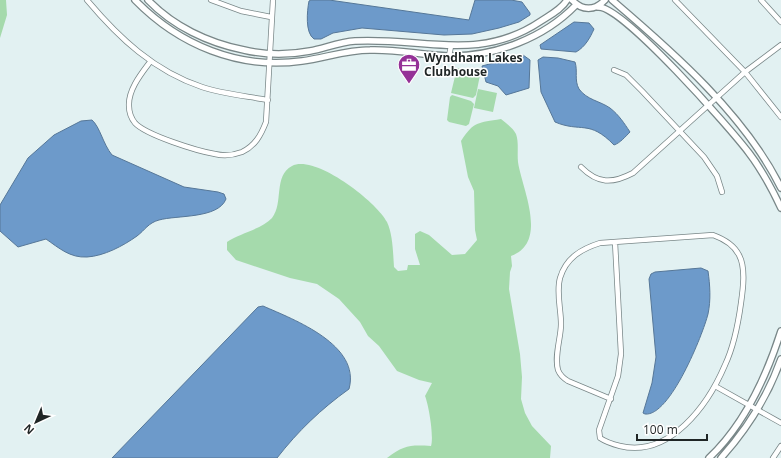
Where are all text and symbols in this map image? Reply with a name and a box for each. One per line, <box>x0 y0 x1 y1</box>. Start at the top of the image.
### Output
place label: Wyndham Lakes Clubhouse <box>424 49 523 80</box>
office icon: Wyndham Lakes Clubhouse <box>396 52 422 85</box>
north arrow <box>16 402 56 442</box>
scale bar <box>637 416 707 442</box>
text: N <box>20 421 37 438</box>
text: 100 m <box>643 421 678 438</box>

